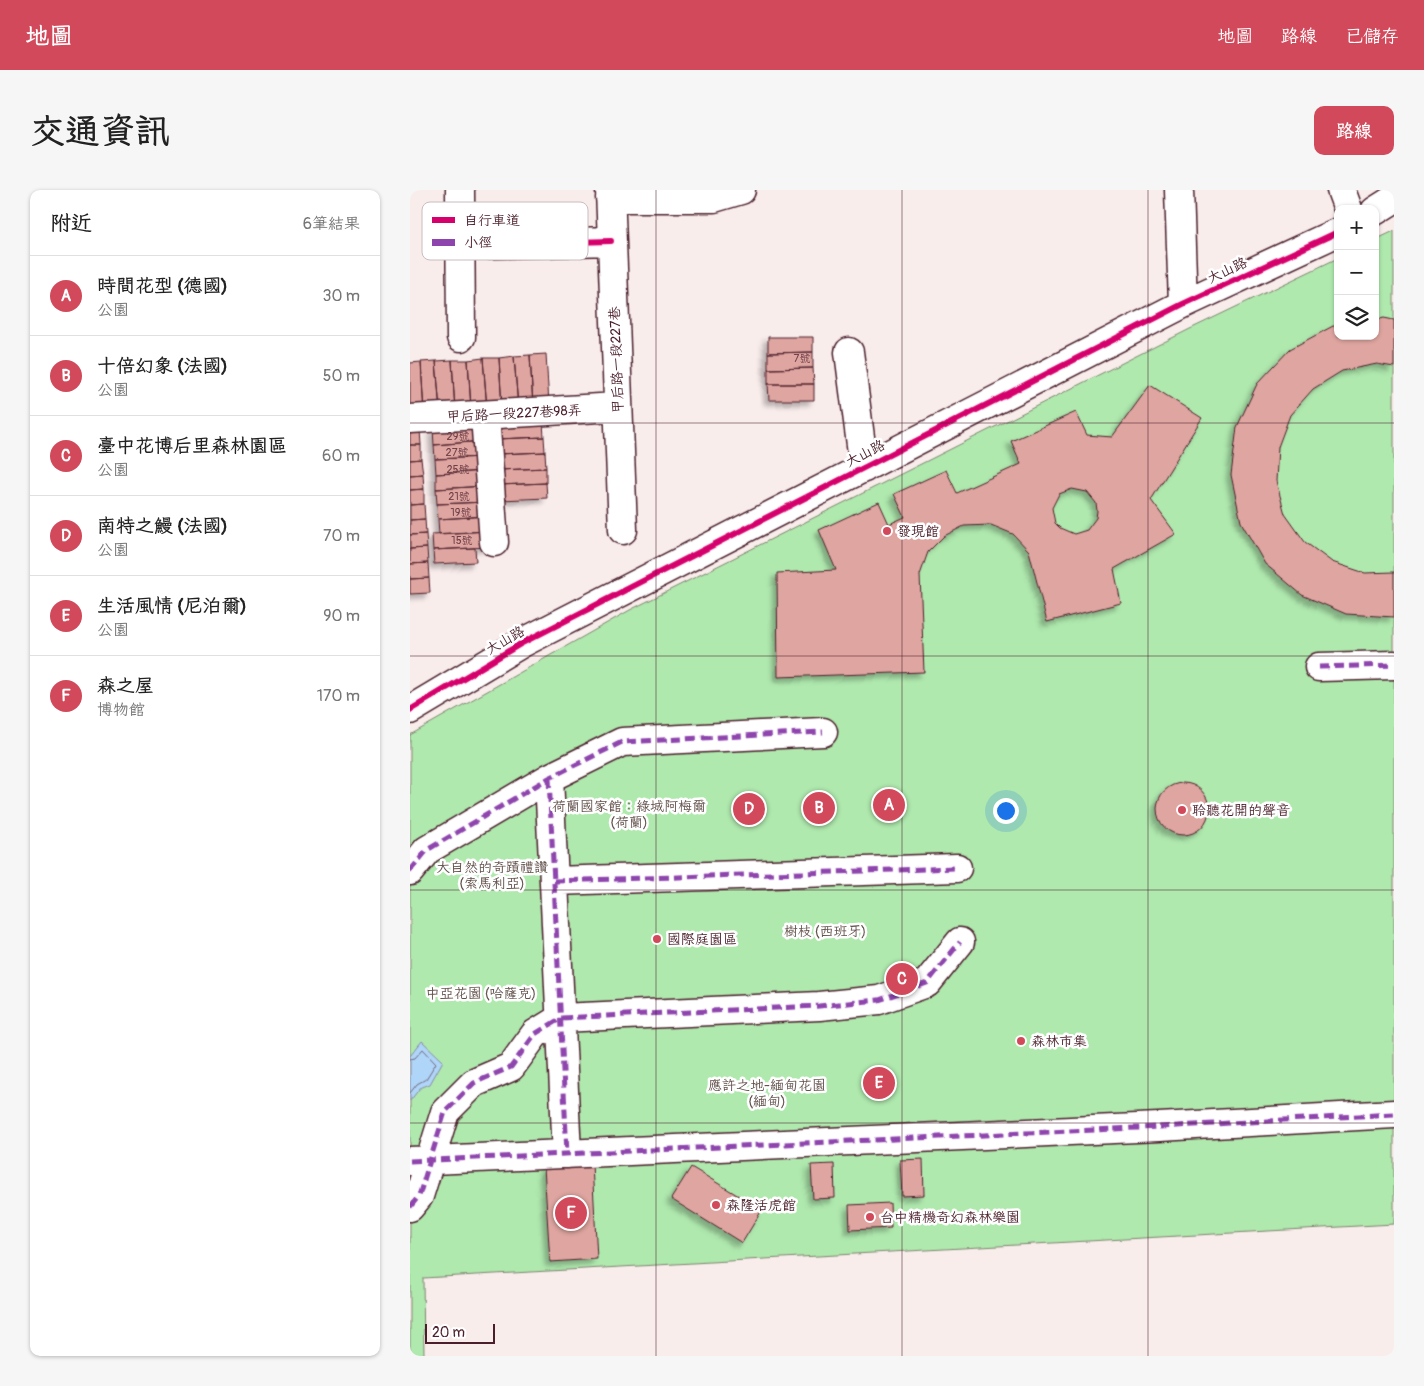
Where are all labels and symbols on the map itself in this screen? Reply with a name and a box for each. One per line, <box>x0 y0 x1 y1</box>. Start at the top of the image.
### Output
legend <box>422 202 588 260</box>
text: 自行車道 <box>464 212 520 229</box>
text: 小徑 <box>464 234 492 251</box>
street label: 大山路 <box>1205 254 1250 287</box>
street label: 甲后路一段227巷 <box>606 305 627 414</box>
house number: 7號 <box>794 352 810 365</box>
street label: 甲后路一段227巷98弄 <box>446 401 582 426</box>
house number: 29號 <box>447 430 469 443</box>
street label: 大山路 <box>843 436 888 471</box>
house number: 27號 <box>446 446 468 459</box>
house number: 25號 <box>446 463 470 476</box>
house number: 21號 <box>448 490 470 503</box>
house number: 19號 <box>451 506 471 519</box>
place label: 發現館 <box>897 523 939 540</box>
marker: 發現館 <box>881 525 893 537</box>
house number: 15號 <box>451 534 473 547</box>
street label: 大山路 <box>483 623 528 658</box>
pin: A <box>873 786 905 824</box>
pin: B <box>803 789 835 827</box>
pin: D <box>733 790 765 828</box>
park label: 荷蘭國家館：綠城阿梅爾 (荷蘭) <box>552 798 706 831</box>
your location <box>993 798 1019 824</box>
place label: 聆聽花開的聲音 <box>1192 802 1290 819</box>
marker: 聆聽花開的聲音 <box>1176 804 1188 816</box>
park label: 大自然的奇蹟禮讚 (索馬利亞) <box>436 859 548 892</box>
park label: 樹枝 (西班牙) <box>784 923 866 940</box>
place label: 國際庭園區 <box>667 931 737 948</box>
marker: 國際庭園區 <box>651 933 663 945</box>
pin: C <box>886 960 918 998</box>
park label: 中亞花園 (哈薩克) <box>426 985 536 1002</box>
place label: 森林市集 <box>1031 1033 1087 1050</box>
marker: 森林市集 <box>1015 1035 1027 1047</box>
pin: E <box>863 1064 895 1102</box>
park label: 應許之地-緬甸花園 (緬甸) <box>708 1077 826 1110</box>
pin: F <box>555 1194 587 1232</box>
place label: 森隆活虎館 <box>726 1197 796 1214</box>
marker: 森隆活虎館 <box>710 1199 722 1211</box>
place label: 台中精機奇幻森林樂園 <box>880 1209 1020 1226</box>
marker: 台中精機奇幻森林樂園 <box>864 1211 876 1223</box>
scale bar <box>425 1321 495 1344</box>

